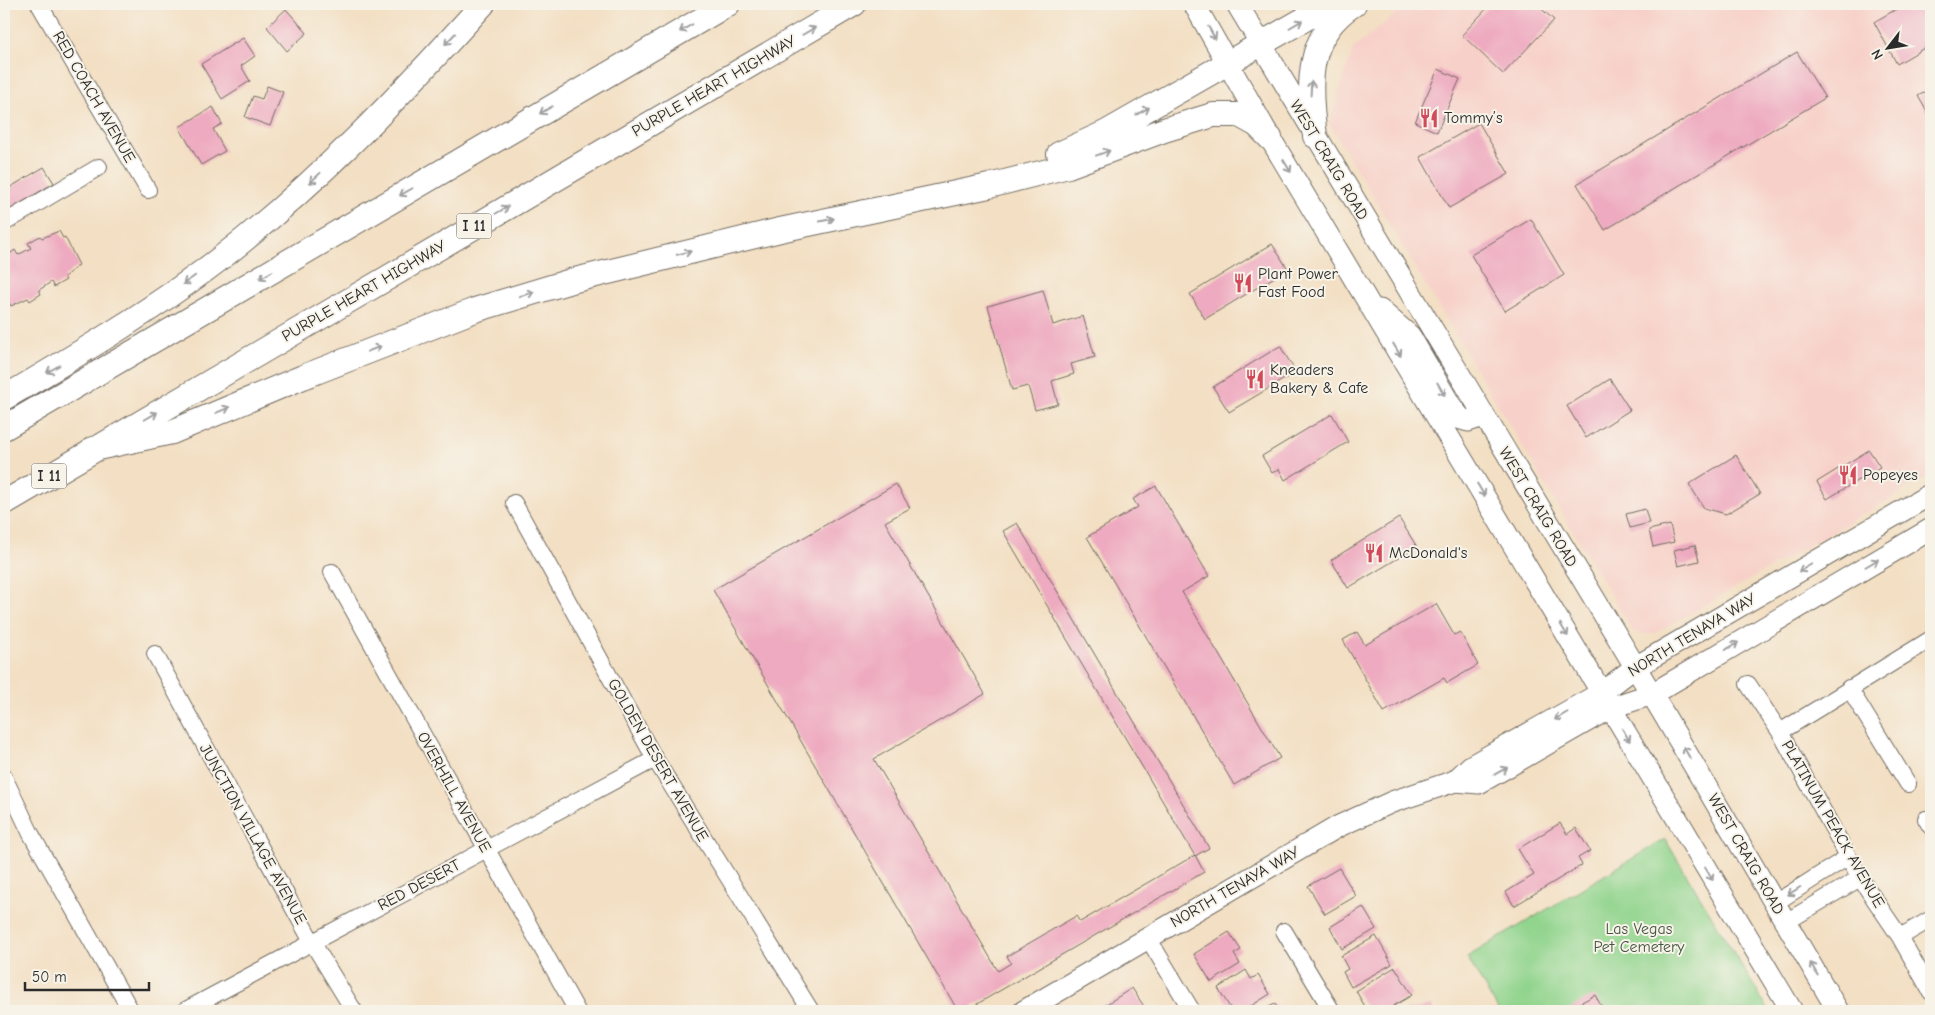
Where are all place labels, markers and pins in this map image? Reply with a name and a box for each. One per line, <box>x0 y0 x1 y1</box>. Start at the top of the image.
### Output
restaurant icon: Tommy’s <box>1418 107 1440 129</box>
place label: Tommy’s <box>1444 109 1503 127</box>
place label: Plant Power Fast Food <box>1258 265 1338 301</box>
restaurant icon: Plant Power Fast Food <box>1232 272 1254 294</box>
place label: Kneaders Bakery & Cafe <box>1270 361 1368 397</box>
restaurant icon: Kneaders Bakery & Cafe <box>1244 368 1266 390</box>
restaurant icon: Popeyes <box>1837 464 1859 486</box>
place label: Popeyes <box>1863 466 1918 484</box>
restaurant icon: McDonald's <box>1363 542 1385 564</box>
place label: McDonald's <box>1389 544 1468 562</box>

